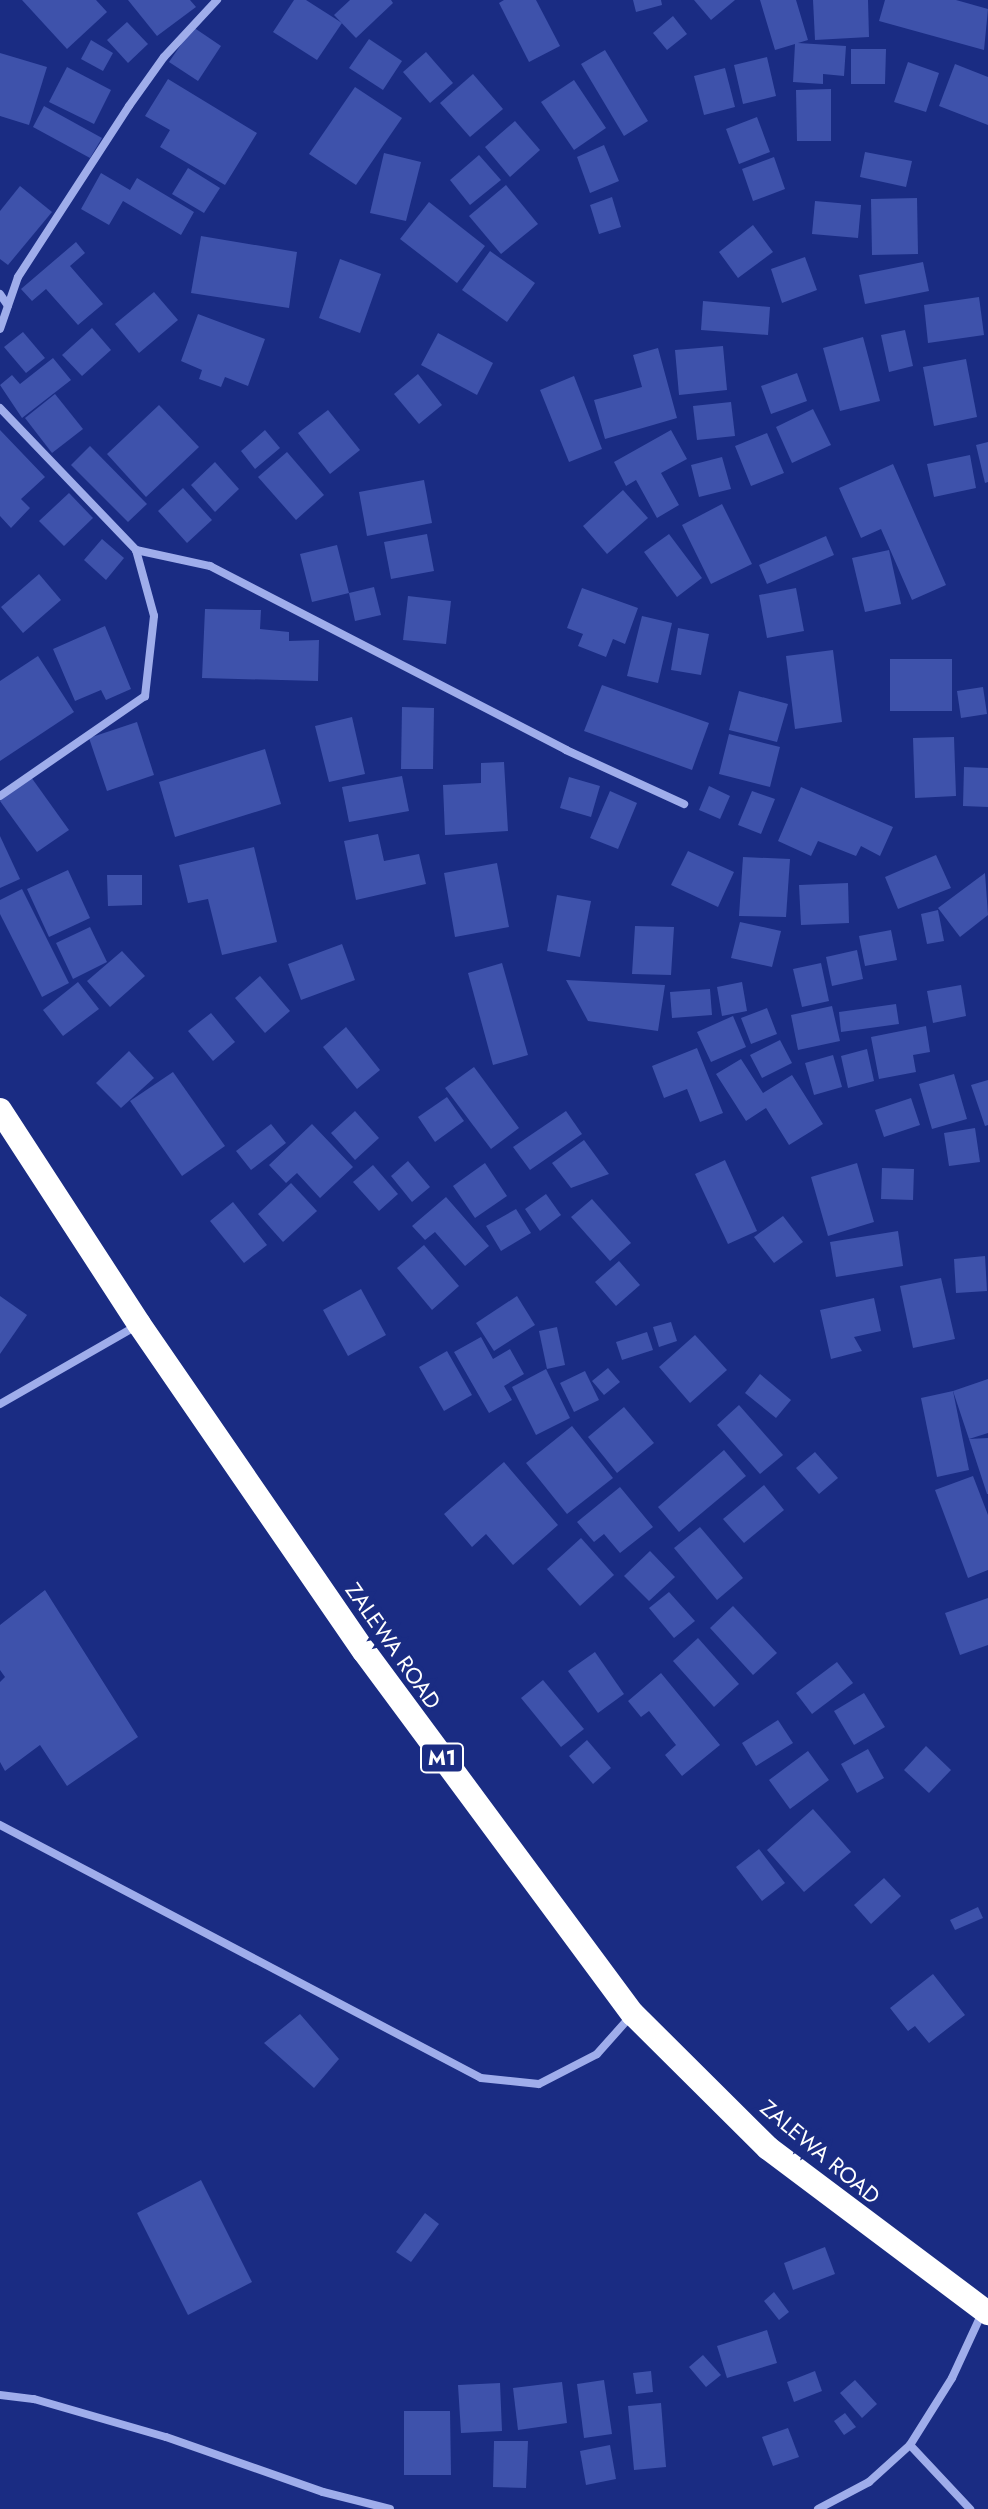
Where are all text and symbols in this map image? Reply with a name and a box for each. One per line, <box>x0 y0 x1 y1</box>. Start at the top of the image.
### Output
street label: ZALEWA ROAD <box>340 1578 446 1714</box>
road number: M1 <box>420 1742 464 1774</box>
street label: ZALEWA ROAD <box>755 2094 885 2210</box>

